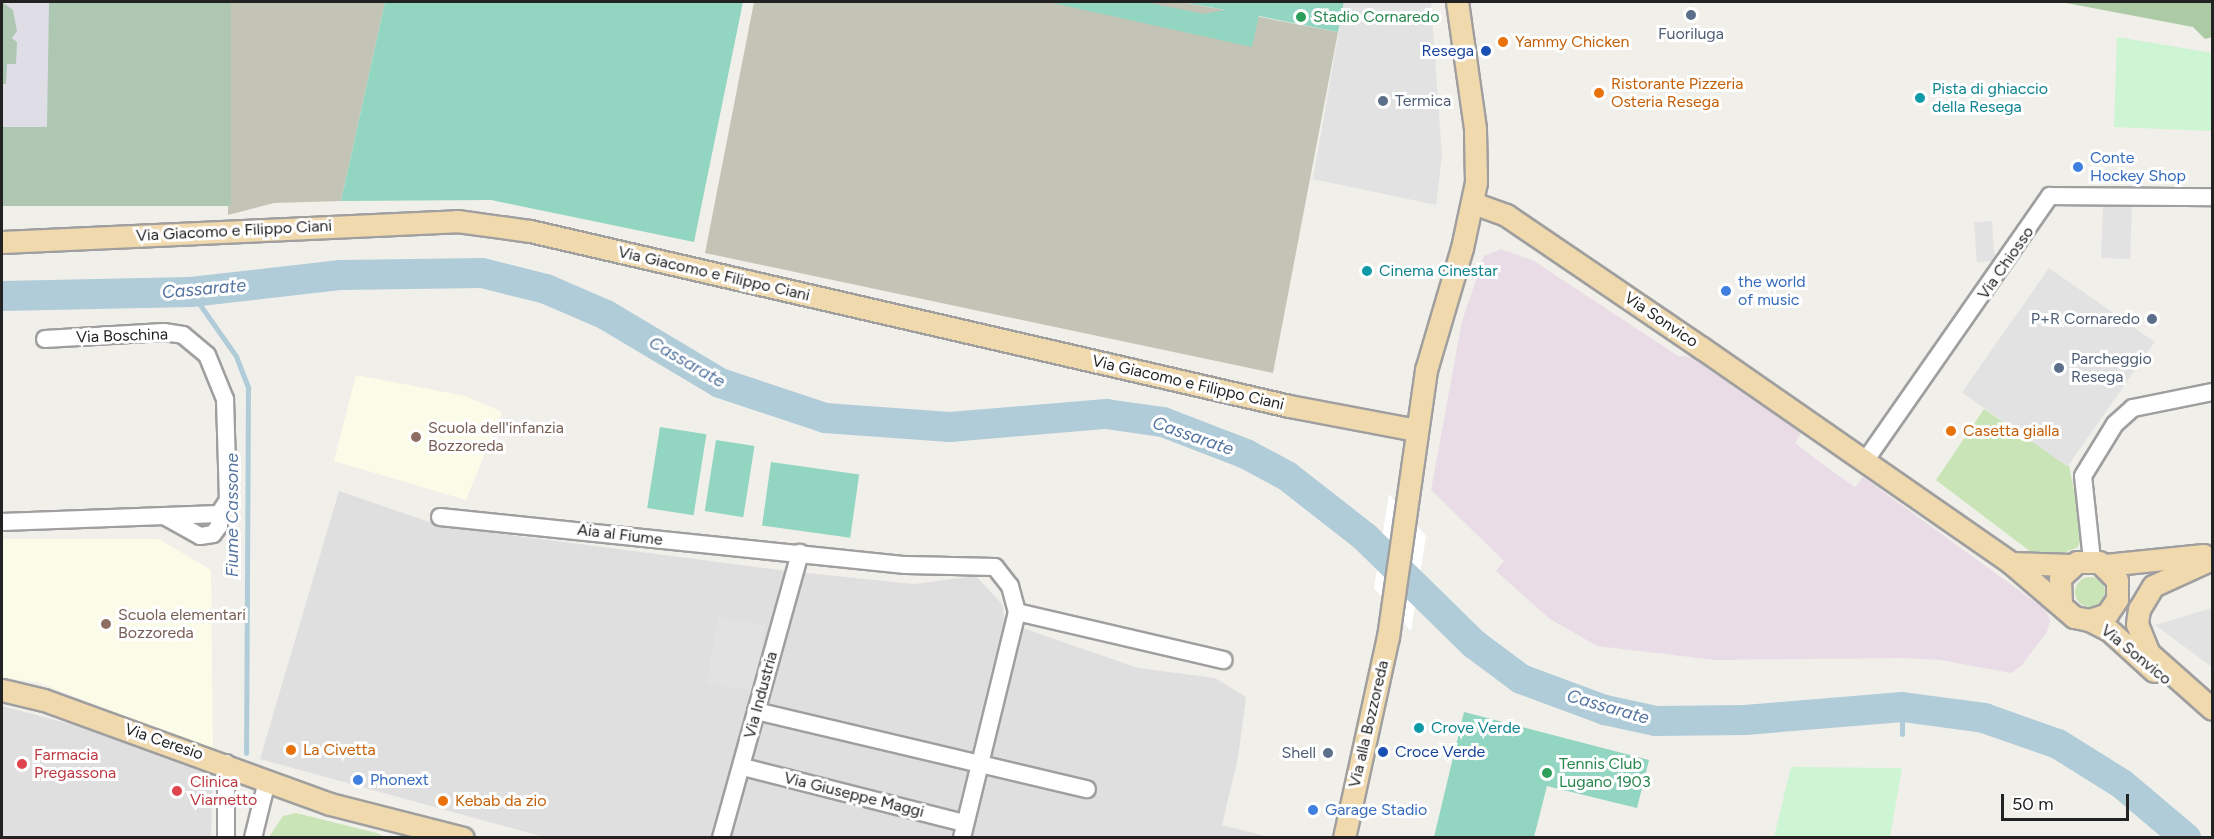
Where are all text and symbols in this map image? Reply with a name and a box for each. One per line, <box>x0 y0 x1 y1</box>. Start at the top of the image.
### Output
place label: Stadio Cornaredo <box>1313 7 1439 27</box>
marker: Fuoriluga <box>1684 8 1698 22</box>
marker: Stadio Cornaredo <box>1294 10 1308 24</box>
place label: Fuoriluga <box>1658 24 1724 44</box>
place label: Yammy Chicken <box>1515 32 1629 52</box>
marker: Yammy Chicken <box>1496 35 1510 49</box>
place label: Resega <box>1422 41 1474 61</box>
marker: Resega <box>1479 44 1493 58</box>
place label: Ristorante Pizzeria Osteria Resega <box>1611 74 1743 112</box>
place label: Pista di ghiaccio della Resega <box>1932 79 2048 117</box>
marker: Ristorante Pizzeria Osteria Resega <box>1592 86 1606 100</box>
place label: Termica <box>1395 91 1451 111</box>
marker: Pista di ghiaccio della Resega <box>1913 91 1927 105</box>
marker: Termica <box>1376 94 1390 108</box>
place label: Conte Hockey Shop <box>2090 148 2186 186</box>
marker: Conte Hockey Shop <box>2071 160 2085 174</box>
street label: Via Giacomo e Filippo Ciani <box>136 216 332 246</box>
street label: Via Chiosso <box>1974 223 2038 303</box>
street label: Via Giacomo e Filippo Ciani <box>616 243 812 305</box>
place label: Cinema Cinestar <box>1379 261 1498 281</box>
marker: Cinema Cinestar <box>1360 264 1374 278</box>
place label: the world of music <box>1738 272 1806 310</box>
water label: Cassarate <box>161 275 247 303</box>
marker: the world of music <box>1719 284 1733 298</box>
street label: Via Sonvico <box>1620 288 1702 352</box>
place label: P+R Cornaredo <box>2031 309 2140 329</box>
marker: P+R Cornaredo <box>2145 312 2159 326</box>
street label: Via Boschina <box>76 325 168 347</box>
water label: Cassarate <box>645 332 729 392</box>
place label: Parcheggio Resega <box>2071 349 2152 387</box>
street label: Via Giacomo e Filippo Ciani <box>1090 352 1286 414</box>
marker: Parcheggio Resega <box>2052 361 2066 375</box>
water label: Cassarate <box>1150 412 1236 460</box>
place label: Scuola dell'infanzia Bozzoreda <box>428 418 564 456</box>
place label: Casetta gialla <box>1963 421 2060 441</box>
marker: Casetta gialla <box>1944 424 1958 438</box>
marker: Scuola dell'infanzia Bozzoreda <box>409 430 423 444</box>
water label: Fiume Cassone <box>221 453 243 577</box>
street label: Aia al Fiume <box>576 520 664 550</box>
place label: Scuola elementari Bozzoreda <box>118 605 246 643</box>
marker: Scuola elementari Bozzoreda <box>99 617 113 631</box>
street label: Via Sonvico <box>2097 621 2175 689</box>
street label: Via Industria <box>740 649 782 741</box>
street label: Via alla Bozzoreda <box>1345 659 1393 789</box>
water label: Cassarate <box>1564 685 1652 729</box>
place label: Crove Verde <box>1431 718 1521 738</box>
street label: Via Ceresio <box>122 720 206 764</box>
marker: Crove Verde <box>1412 721 1426 735</box>
place label: La Civetta <box>303 740 376 760</box>
place label: Croce Verde <box>1395 742 1485 762</box>
marker: La Civetta <box>284 743 298 757</box>
place label: Shell <box>1281 743 1316 763</box>
place label: Farmacia Pregassona <box>34 745 116 783</box>
marker: Croce Verde <box>1376 745 1390 759</box>
marker: Shell <box>1321 746 1335 760</box>
place label: Tennis Club Lugano 1903 <box>1559 754 1651 792</box>
marker: Farmacia Pregassona <box>15 757 29 771</box>
marker: Tennis Club Lugano 1903 <box>1540 766 1554 780</box>
street label: Via Giuseppe Maggi <box>782 768 926 822</box>
place label: Phonext <box>370 770 429 790</box>
place label: Clinica Viarnetto <box>190 772 257 810</box>
marker: Phonext <box>351 773 365 787</box>
marker: Clinica Viarnetto <box>168 782 186 800</box>
scale bar <box>2004 782 2132 820</box>
place label: Kebab da zio <box>455 791 547 811</box>
text: 50 m <box>2012 793 2054 815</box>
marker: Kebab da zio <box>436 794 450 808</box>
place label: Garage Stadio <box>1325 800 1427 820</box>
marker: Garage Stadio <box>1306 803 1320 817</box>

